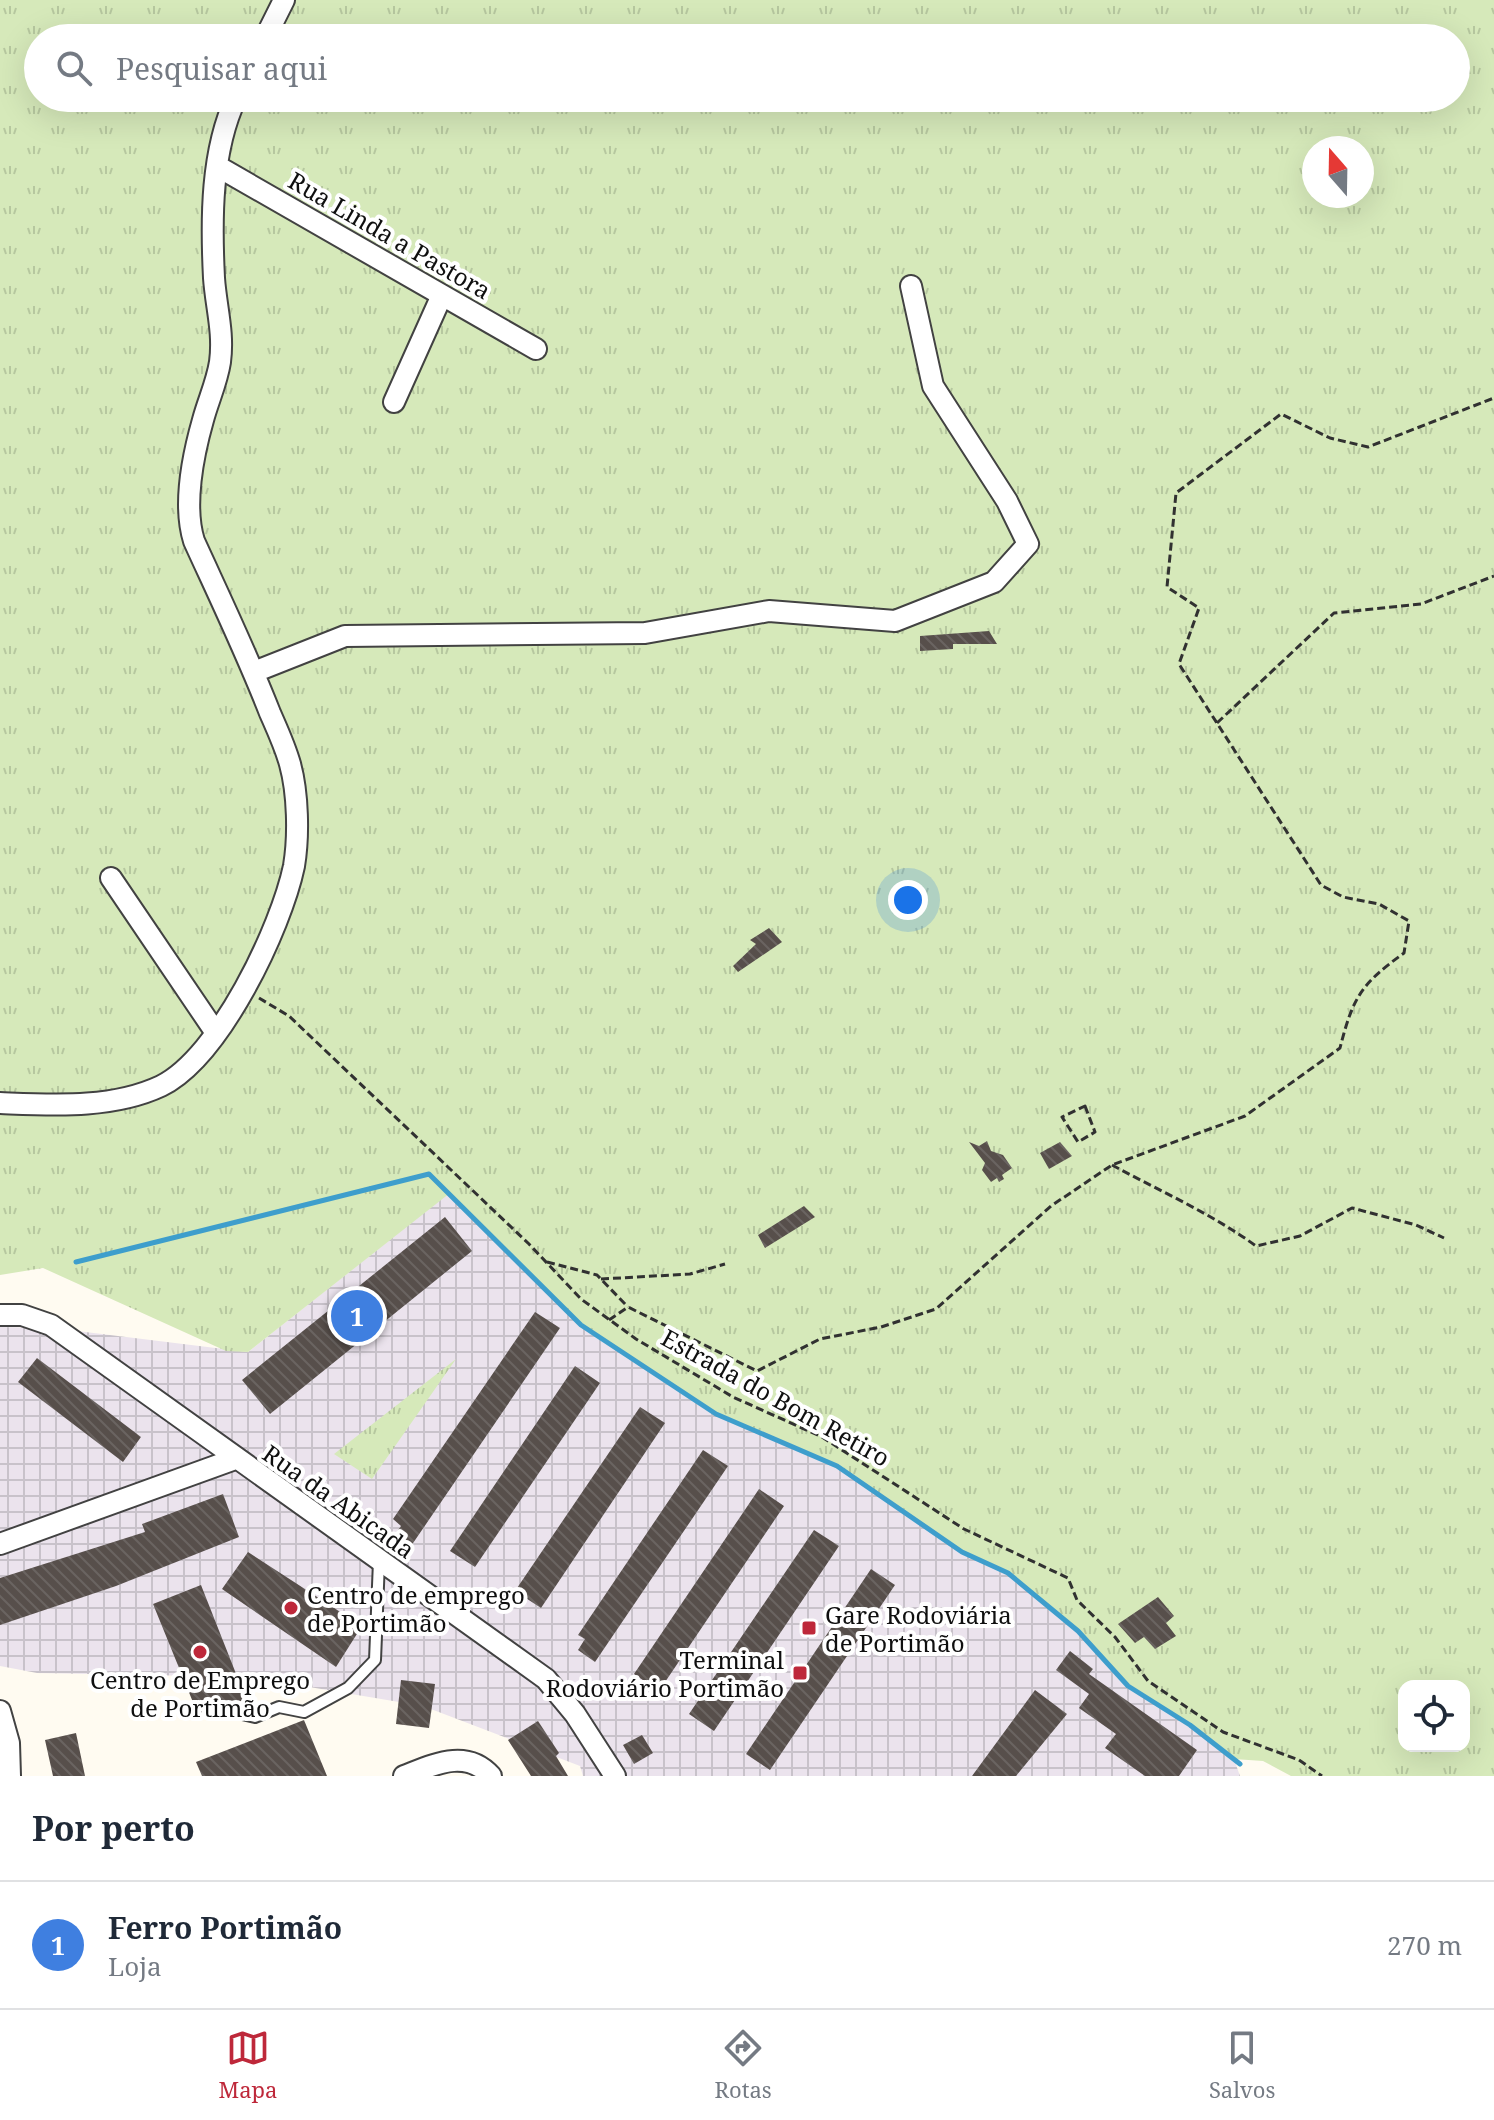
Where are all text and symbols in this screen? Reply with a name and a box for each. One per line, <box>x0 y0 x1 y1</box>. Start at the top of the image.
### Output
search box <box>24 24 1470 112</box>
icon: search <box>52 46 96 90</box>
text: Pesquisar aqui <box>116 48 327 89</box>
north arrow <box>1302 136 1374 208</box>
street label: Rua Linda a Pastora <box>283 164 497 306</box>
your location <box>888 880 928 920</box>
pin: 1 <box>331 1286 383 1346</box>
street label: Estrada do Bom Retiro <box>656 1320 896 1474</box>
street label: Rua da Abicada <box>257 1436 421 1566</box>
place label: Centro de emprego de Portimão <box>307 1578 525 1639</box>
place label: Gare Rodoviária de Portimão <box>825 1598 1012 1659</box>
marker: Centro de emprego de Portimão <box>282 1599 300 1617</box>
marker: Gare Rodoviária de Portimão <box>800 1619 818 1637</box>
marker: Centro de Emprego de Portimão <box>191 1643 209 1661</box>
place label: Terminal Rodoviário Portimão <box>546 1643 785 1704</box>
place label: Centro de Emprego de Portimão <box>90 1663 310 1724</box>
marker: Terminal Rodoviário Portimão <box>791 1664 809 1682</box>
map controls <box>1398 1680 1470 1752</box>
button: locate <box>1398 1680 1470 1752</box>
text: Por perto <box>32 1805 195 1851</box>
text: Ferro Portimão <box>108 1907 342 1948</box>
text: 1 <box>51 1927 65 1963</box>
text: 270 m <box>1387 1927 1462 1963</box>
text: Loja <box>108 1948 162 1984</box>
tab: Mapa <box>219 2026 277 2104</box>
tab: Rotas <box>715 2026 772 2104</box>
tab: Salvos <box>1209 2026 1275 2104</box>

